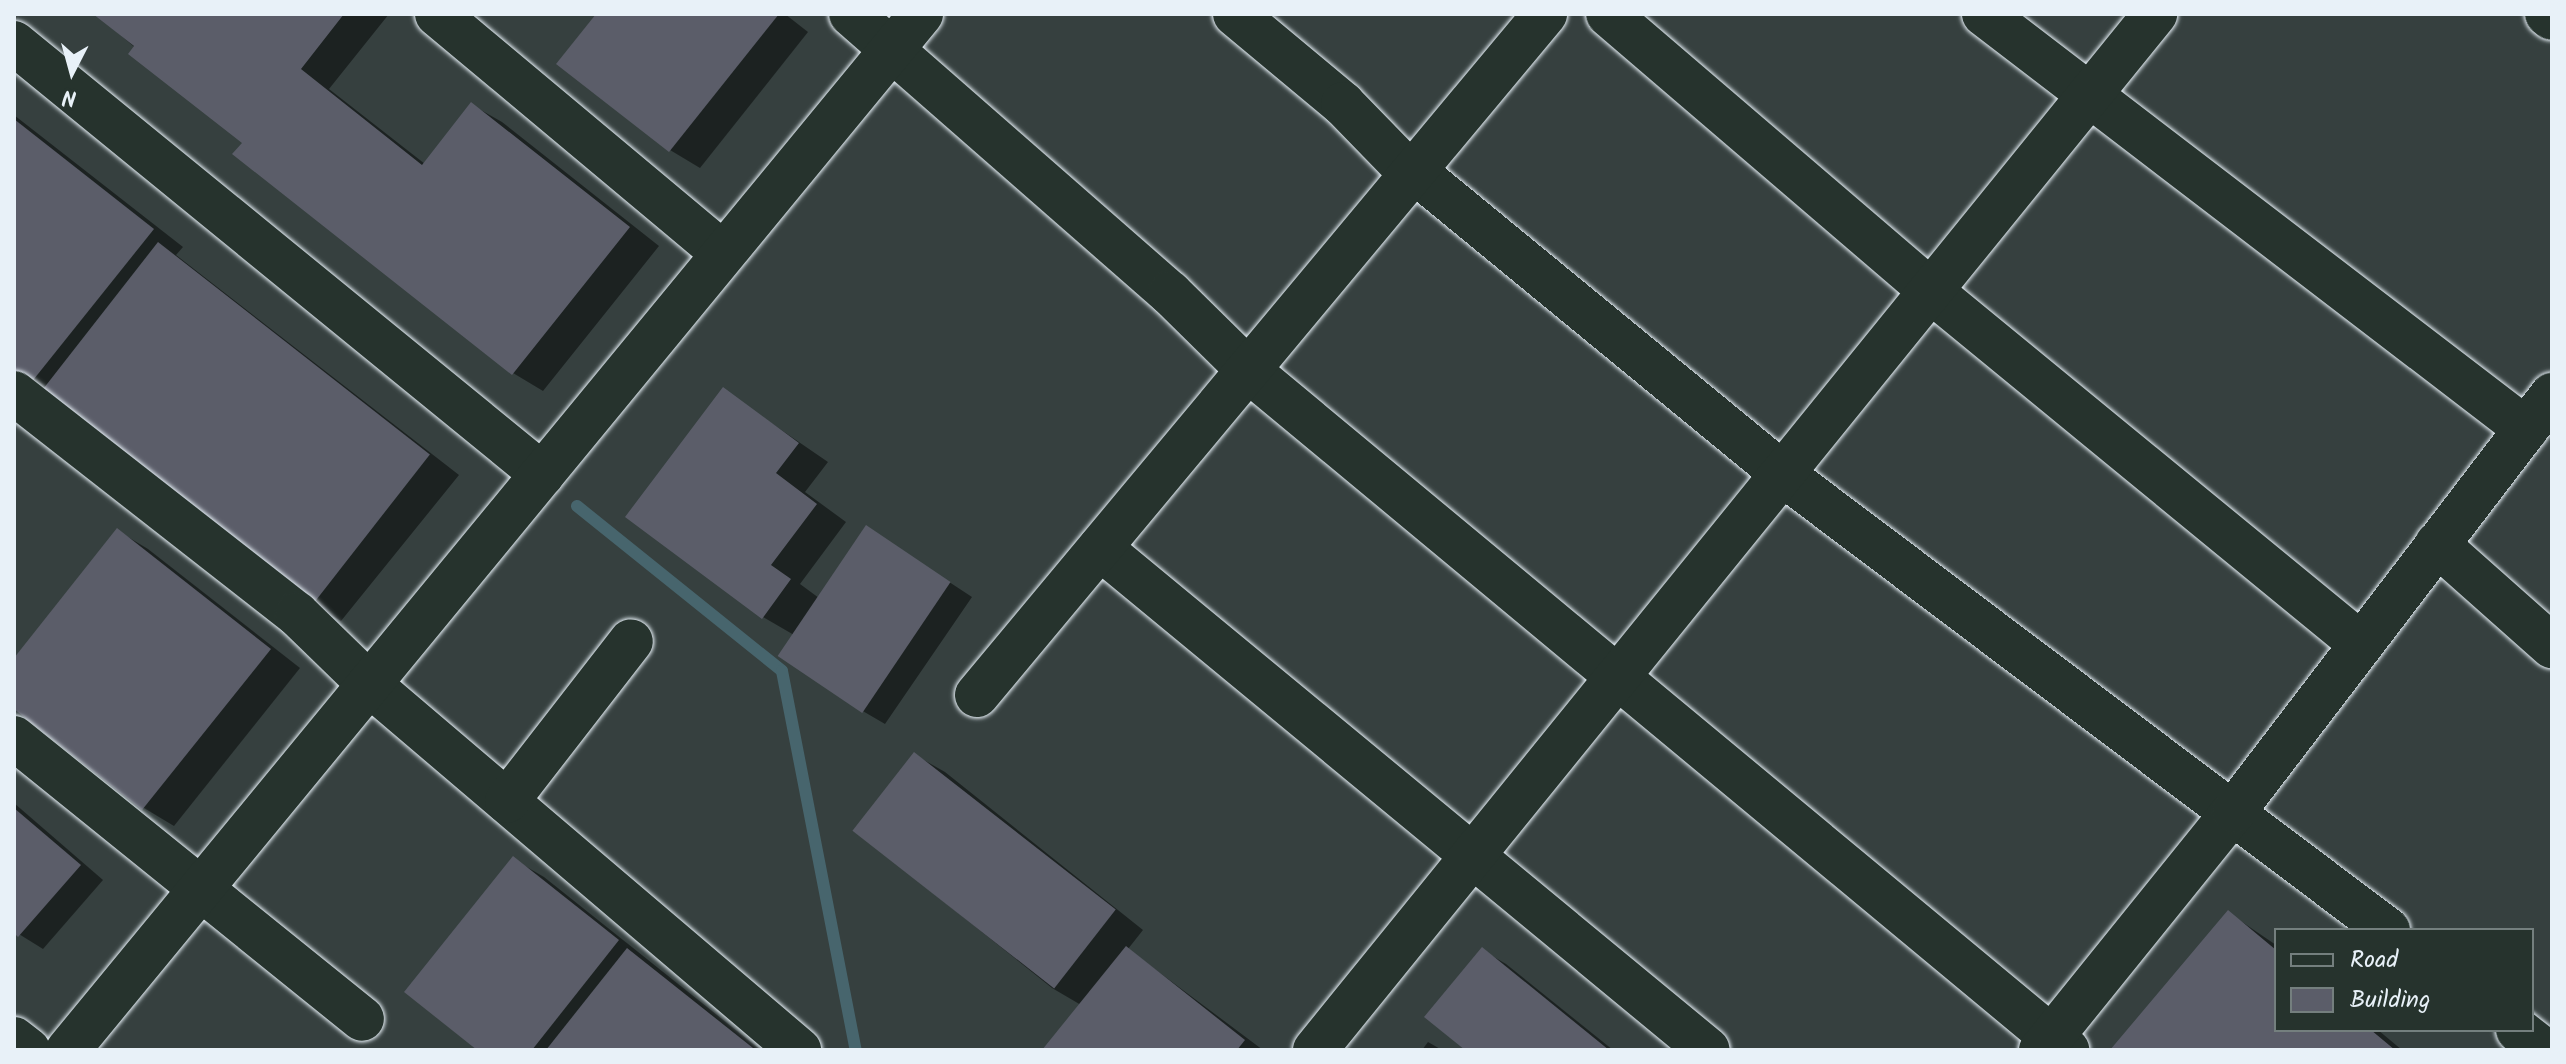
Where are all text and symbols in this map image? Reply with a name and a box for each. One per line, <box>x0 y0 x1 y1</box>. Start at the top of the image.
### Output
north arrow <box>32 32 112 112</box>
text: N <box>61 78 78 114</box>
legend <box>2274 928 2534 1032</box>
text: Road <box>2350 941 2398 980</box>
text: Building <box>2350 981 2430 1020</box>

